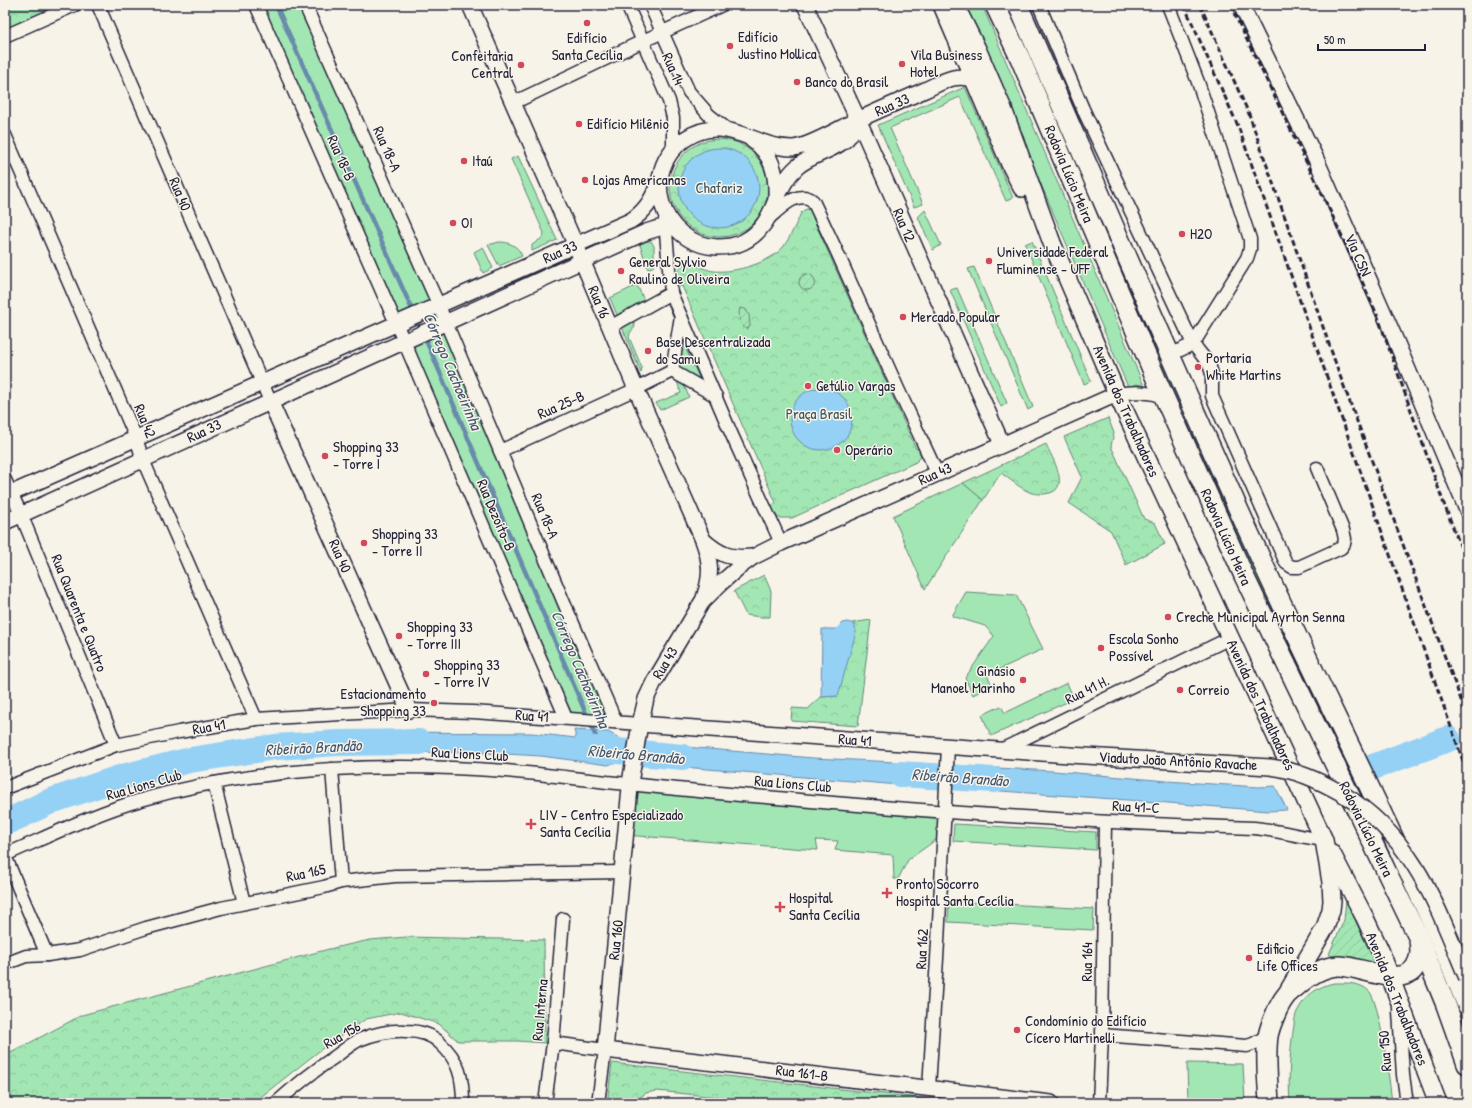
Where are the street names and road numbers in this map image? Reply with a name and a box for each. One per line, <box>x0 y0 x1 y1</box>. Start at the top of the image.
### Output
street label: Rua 14 <box>657 49 690 89</box>
street label: Rua 33 <box>871 88 913 121</box>
street label: Rodovia Lúcio Meira <box>1040 122 1099 226</box>
street label: Rua 18-A <box>368 123 407 175</box>
street label: Rua 18-B <box>322 132 361 184</box>
street label: Rua 40 <box>164 174 197 214</box>
street label: Rua 12 <box>888 205 921 245</box>
street label: Via CSN <box>1340 230 1377 279</box>
street label: Rua 33 <box>539 235 581 268</box>
street label: Rua 16 <box>583 282 616 321</box>
street label: Avenida dos Trabalhadores <box>1088 342 1165 480</box>
street label: Rua 25-B <box>534 385 588 424</box>
street label: Rua 42 <box>129 401 162 441</box>
street label: Rua 33 <box>183 413 225 448</box>
street label: Rua 43 <box>915 457 955 490</box>
street label: Rua Dezoito-B <box>472 476 521 554</box>
street label: Rodovia Lúcio Meira <box>1196 485 1257 588</box>
street label: Rua 18-A <box>527 490 565 542</box>
street label: Rua 40 <box>324 536 357 576</box>
street label: Rua Quarenta e Quatro <box>46 551 113 675</box>
street label: Avenida dos Trabalhadores <box>1222 636 1301 774</box>
street label: Rua 43 <box>647 642 683 683</box>
street label: Rua 41 H. <box>1061 670 1112 709</box>
street label: Rua 41 <box>515 704 549 727</box>
street label: Rua 41 <box>191 713 227 740</box>
street label: Rua 41 <box>838 728 872 751</box>
street label: Rua Lions Club <box>431 741 509 766</box>
street label: Viaduto João Antônio Ravache <box>1098 746 1258 775</box>
street label: Rua Lions Club <box>104 764 184 805</box>
street label: Rua Lions Club <box>754 770 833 797</box>
street label: Rodovia Lúcio Meira <box>1334 778 1399 880</box>
street label: Rua 41-C <box>1112 795 1160 818</box>
street label: Rua 165 <box>284 858 328 887</box>
street label: Rua 160 <box>603 919 628 961</box>
street label: Rua 162 <box>910 928 933 970</box>
street label: Avenida dos Trabalhadores <box>1361 929 1434 1069</box>
street label: Rua 164 <box>1076 942 1097 982</box>
street label: Rua Interna <box>526 978 553 1042</box>
street label: Rua 156 <box>319 1015 364 1054</box>
street label: Rua 150 <box>1373 1030 1396 1072</box>
street label: Rua 161-B <box>775 1059 829 1086</box>

